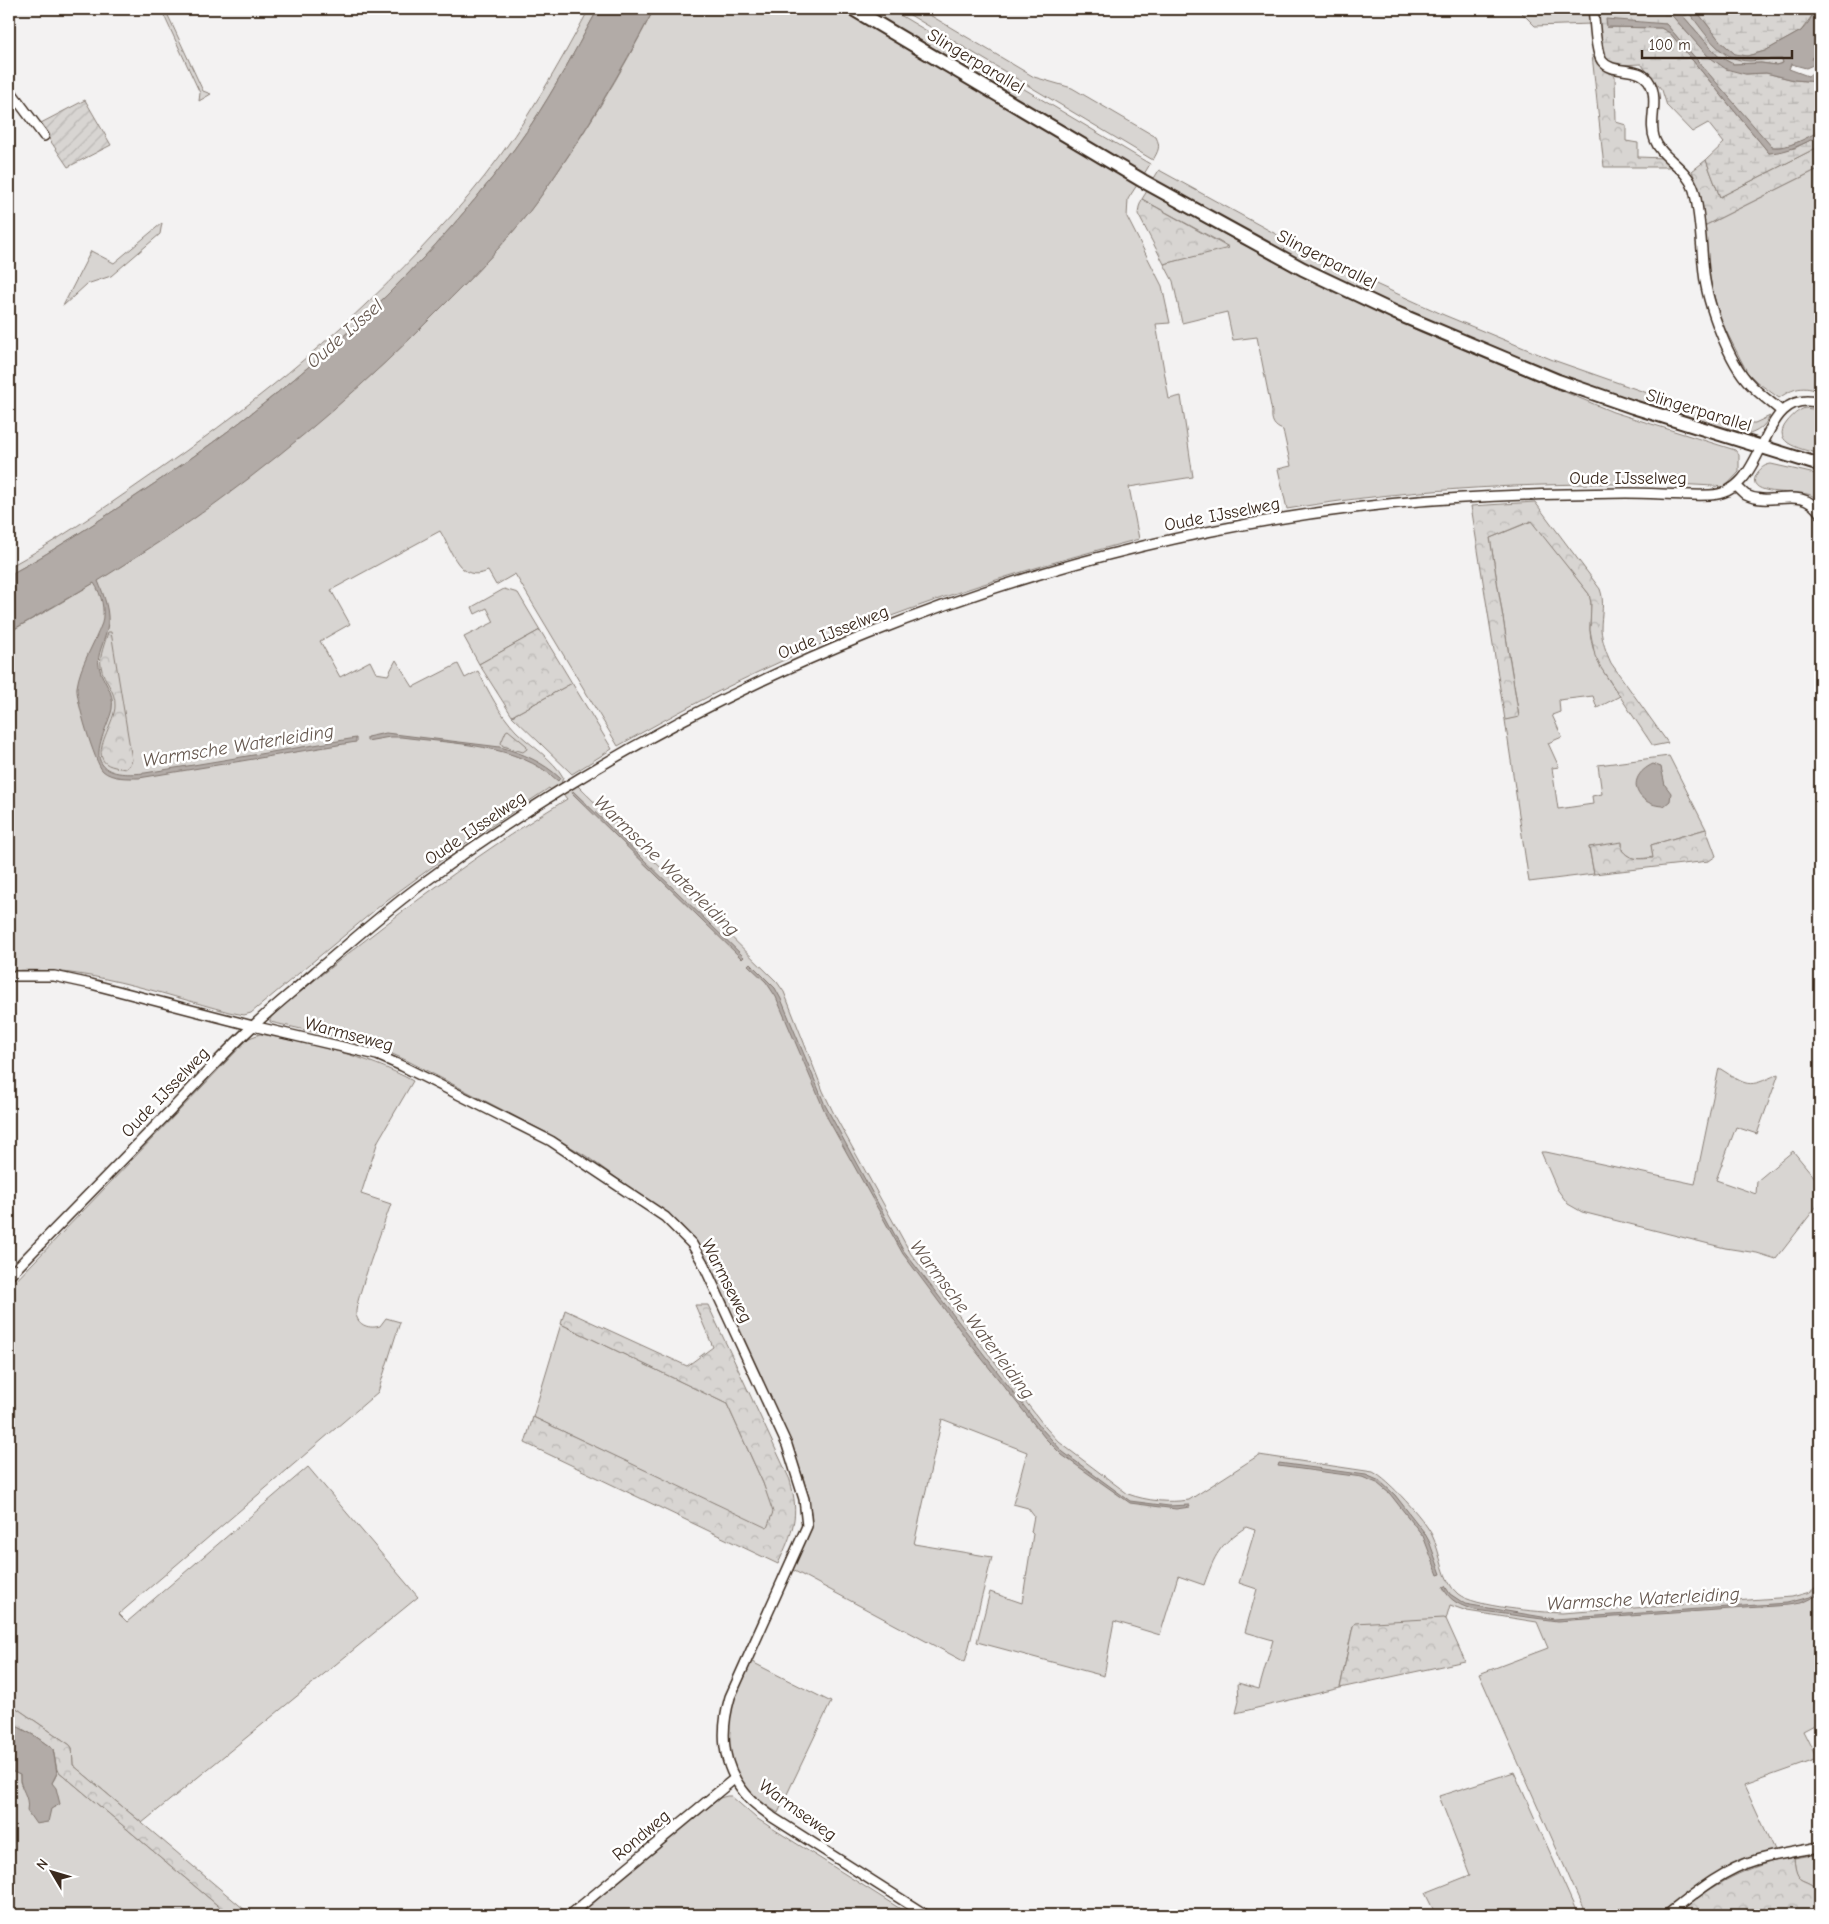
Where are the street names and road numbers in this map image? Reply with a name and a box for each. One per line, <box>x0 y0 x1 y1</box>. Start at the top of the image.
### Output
street label: Slingerparallel <box>923 24 1028 99</box>
street label: Slingerparallel <box>1273 225 1380 294</box>
street label: Slingerparallel <box>1643 384 1754 437</box>
street label: Oude IJsselweg <box>1569 468 1687 489</box>
street label: Oude IJsselweg <box>1162 493 1282 536</box>
street label: Oude IJsselweg <box>775 601 892 664</box>
street label: Oude IJsselweg <box>421 787 530 870</box>
street label: Warmseweg <box>302 1013 396 1056</box>
street label: Oude IJsselweg <box>117 1043 214 1142</box>
street label: Warmseweg <box>697 1236 757 1327</box>
street label: Warmseweg <box>755 1775 841 1846</box>
street label: Rondweg <box>608 1805 674 1865</box>

